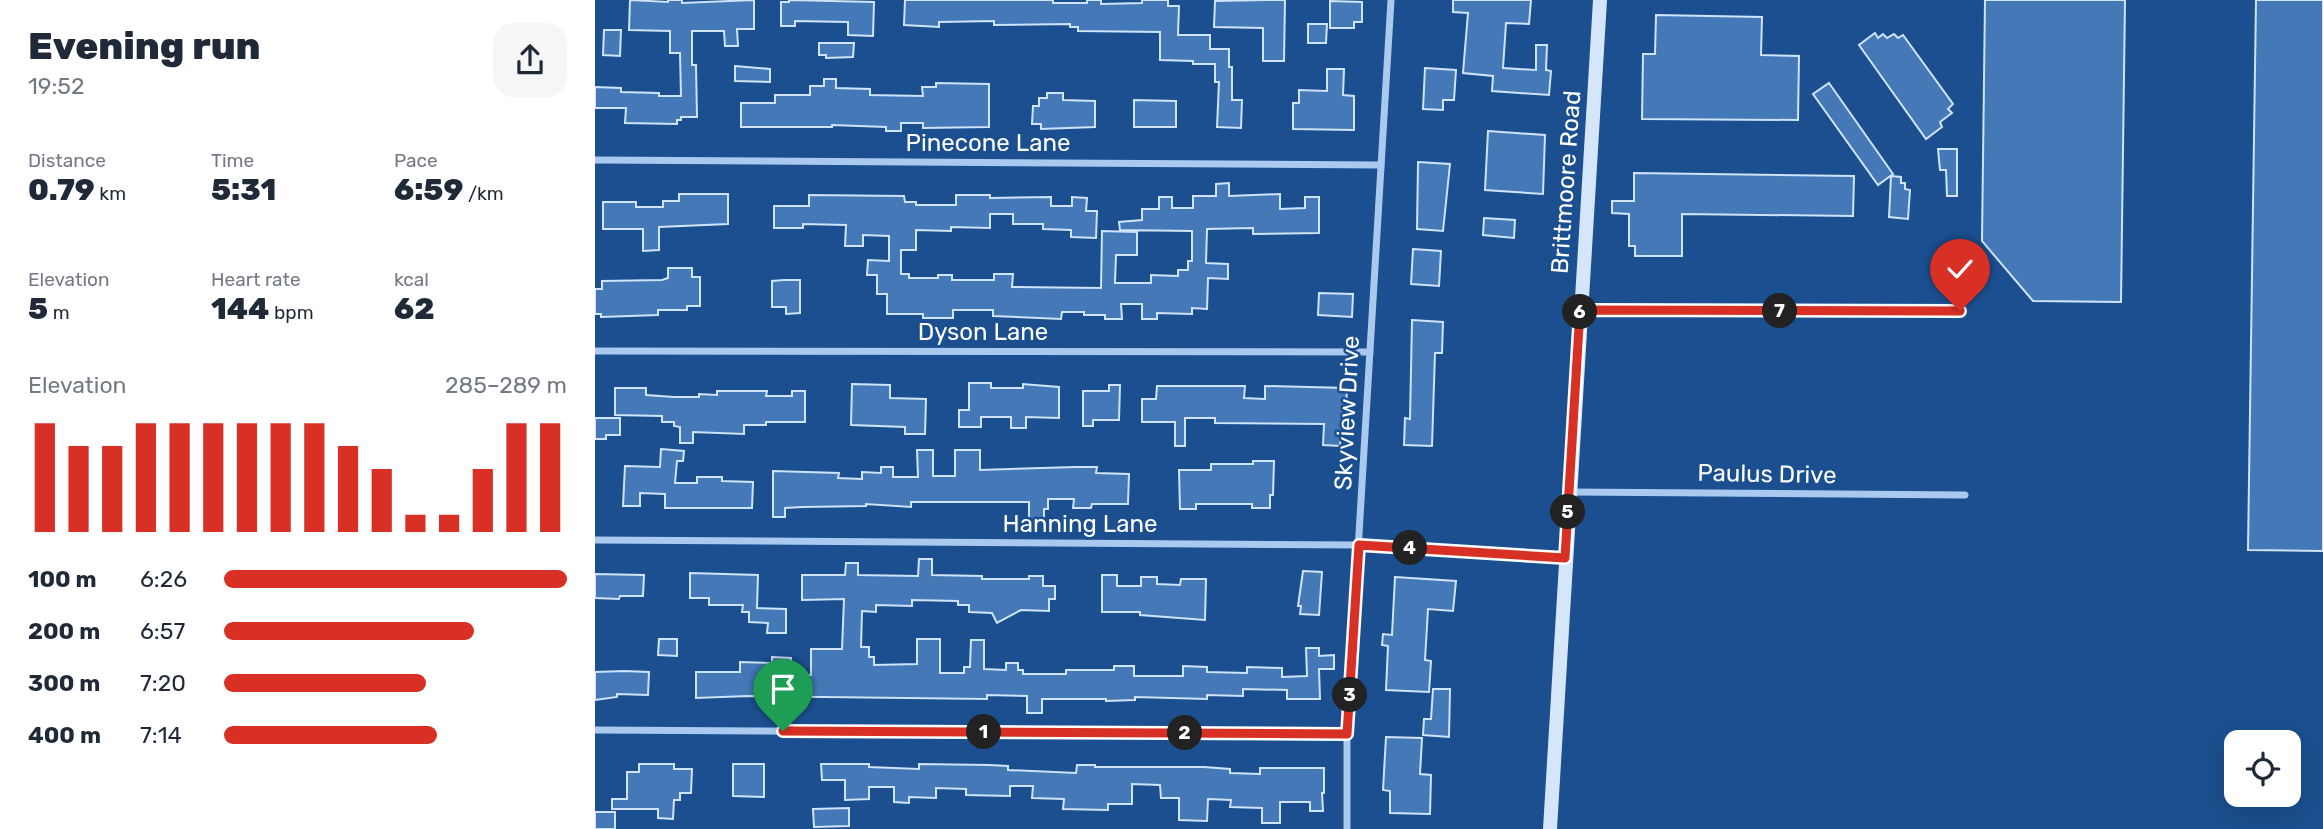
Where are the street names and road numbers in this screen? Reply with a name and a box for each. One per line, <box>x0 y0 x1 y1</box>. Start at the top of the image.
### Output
street label: Brittmoore Road <box>1546 89 1586 275</box>
street label: Pinecone Lane <box>906 129 1070 157</box>
street label: Dyson Lane <box>918 318 1048 346</box>
street label: Skyview Drive <box>1329 335 1365 491</box>
street label: Paulus Drive <box>1697 459 1837 489</box>
street label: Hanning Lane <box>1003 510 1157 538</box>

